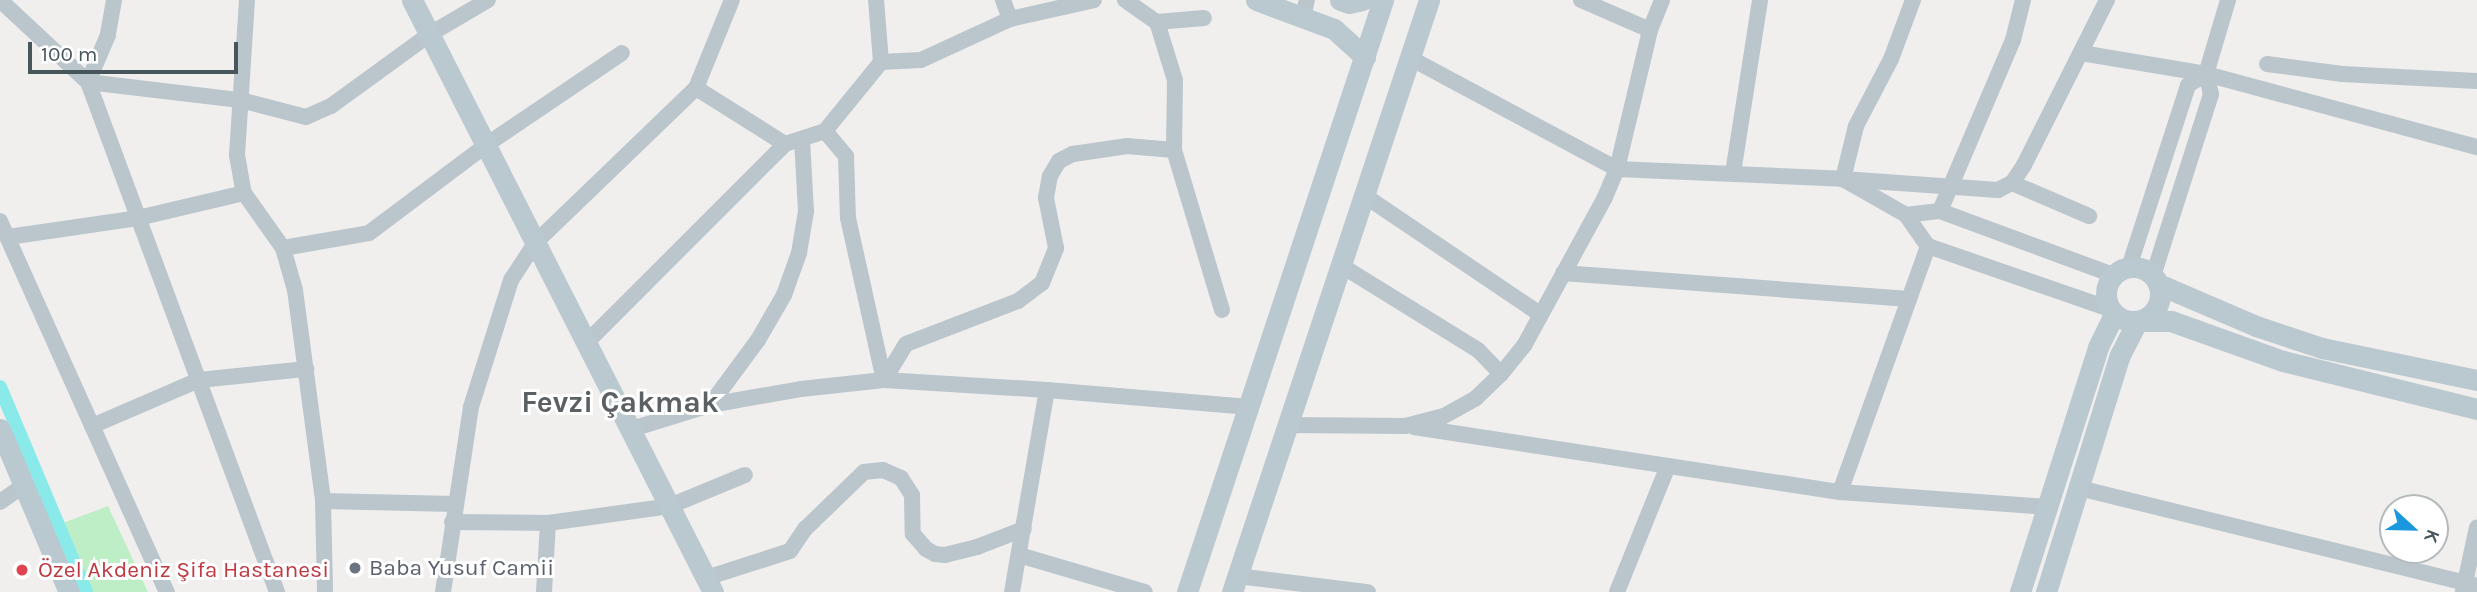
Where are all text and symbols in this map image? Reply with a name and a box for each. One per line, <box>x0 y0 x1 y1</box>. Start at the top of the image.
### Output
scale bar <box>32 28 242 72</box>
text: 100 m <box>41 42 98 66</box>
district label: Fevzi Çakmak <box>521 384 719 420</box>
north arrow <box>2379 494 2449 564</box>
text: K <box>2419 526 2444 546</box>
place label: Baba Yusuf Camii <box>369 554 554 582</box>
place label: Özel Akdeniz Şifa Hastanesi <box>38 556 329 584</box>
marker: Özel Akdeniz Şifa Hastanesi <box>12 560 32 580</box>
marker: Baba Yusuf Camii <box>347 560 363 576</box>

